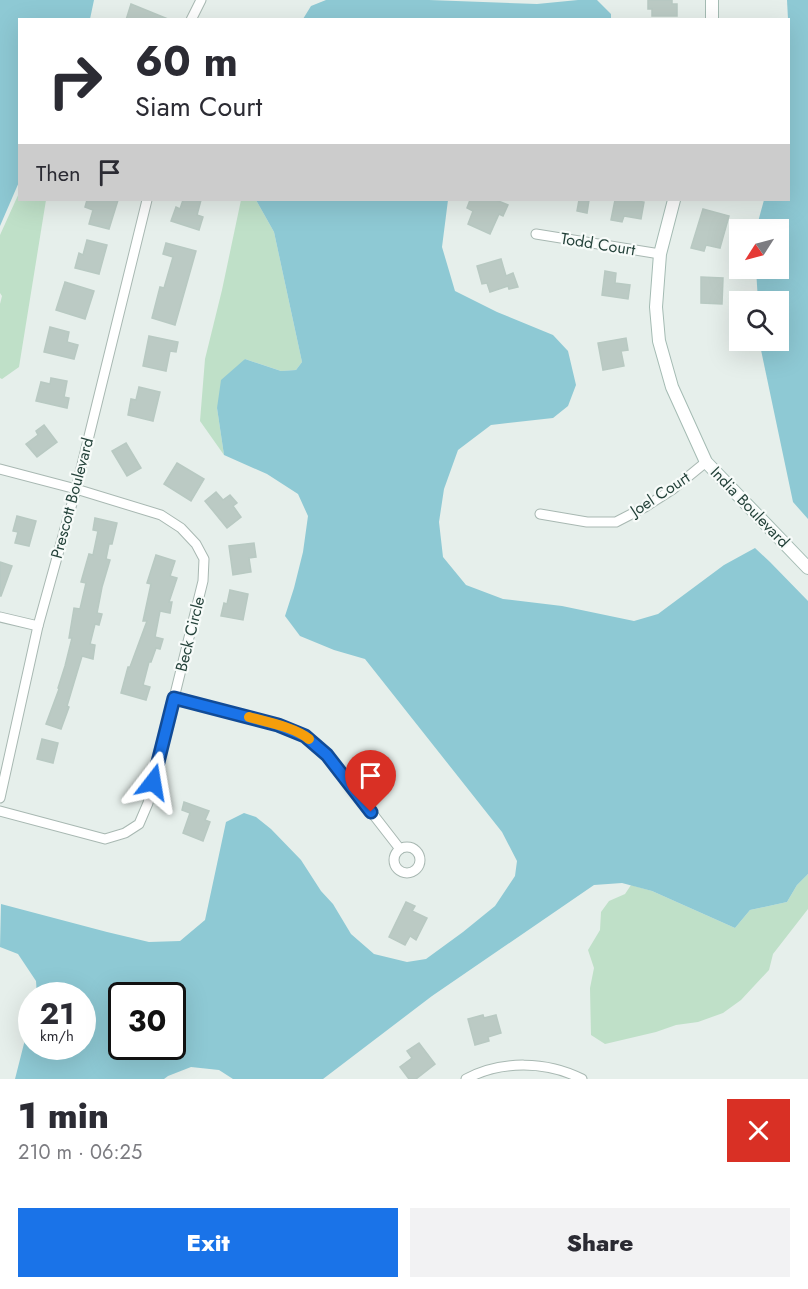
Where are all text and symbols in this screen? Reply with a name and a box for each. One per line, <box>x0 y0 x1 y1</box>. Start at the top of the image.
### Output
text: 60 m <box>135 31 238 92</box>
icon: right <box>36 42 114 120</box>
text: Siam Court <box>135 87 262 126</box>
icon: arrive <box>93 156 126 189</box>
text: Then <box>36 157 81 189</box>
north arrow <box>729 219 789 279</box>
map controls <box>729 219 789 351</box>
street label: Todd Court <box>559 227 637 261</box>
button: search <box>729 291 789 351</box>
street label: Prescott Boulevard <box>45 435 99 561</box>
street label: India Boulevard <box>705 461 795 553</box>
street label: Joel Court <box>624 466 694 523</box>
street label: Beck Circle <box>170 594 210 674</box>
position arrow <box>121 750 185 814</box>
pin <box>345 750 396 812</box>
icon: arrive <box>354 759 387 792</box>
speed limit sign: 30 <box>108 982 186 1060</box>
text: 21 <box>40 992 74 1035</box>
text: km/h <box>40 1025 74 1047</box>
text: 1 min <box>18 1089 109 1141</box>
button: close <box>727 1099 790 1162</box>
text: 210 m · 06:25 <box>18 1138 142 1167</box>
button: Exit <box>18 1208 398 1277</box>
button: Share <box>410 1208 790 1277</box>

